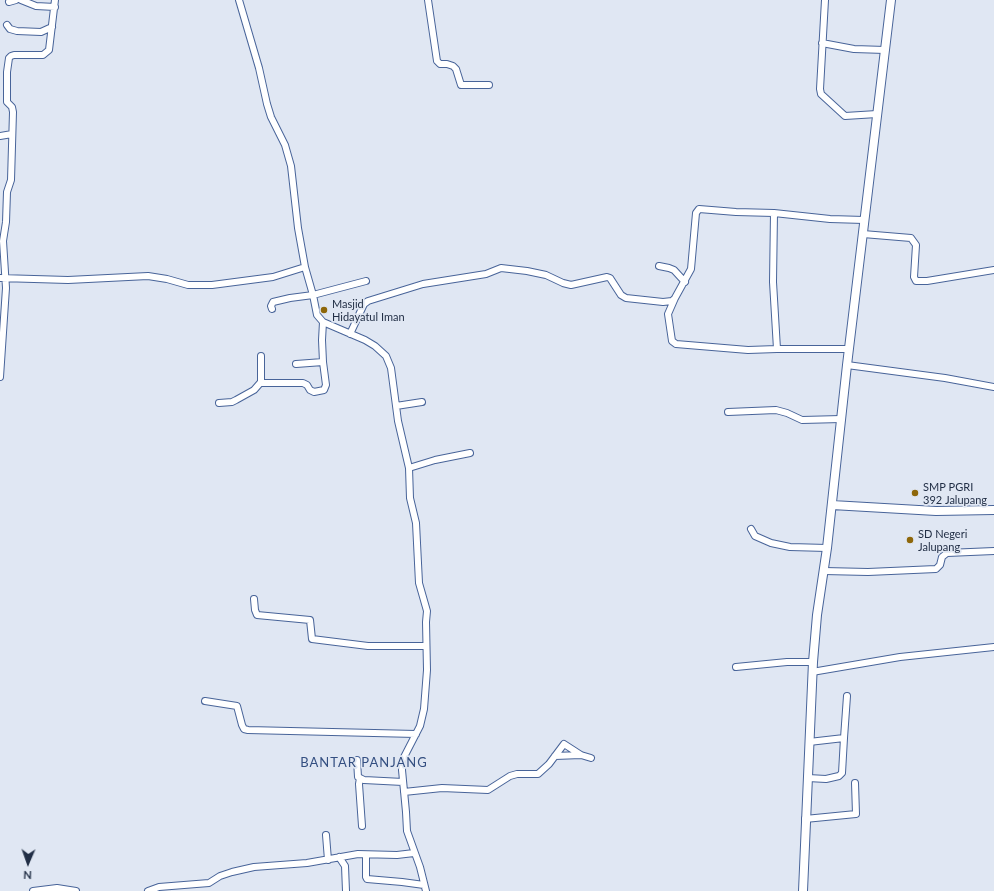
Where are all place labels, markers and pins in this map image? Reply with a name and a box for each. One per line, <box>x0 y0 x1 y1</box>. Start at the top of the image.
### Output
place label: Masjid Hidayatul Iman <box>332 297 405 323</box>
marker: Masjid Hidayatul Iman <box>319 305 329 315</box>
place label: SMP PGRI 392 Jalupang <box>923 480 987 506</box>
marker: SMP PGRI 392 Jalupang <box>910 488 920 498</box>
place label: SD Negeri Jalupang <box>918 527 967 553</box>
marker: SD Negeri Jalupang <box>905 535 915 545</box>

